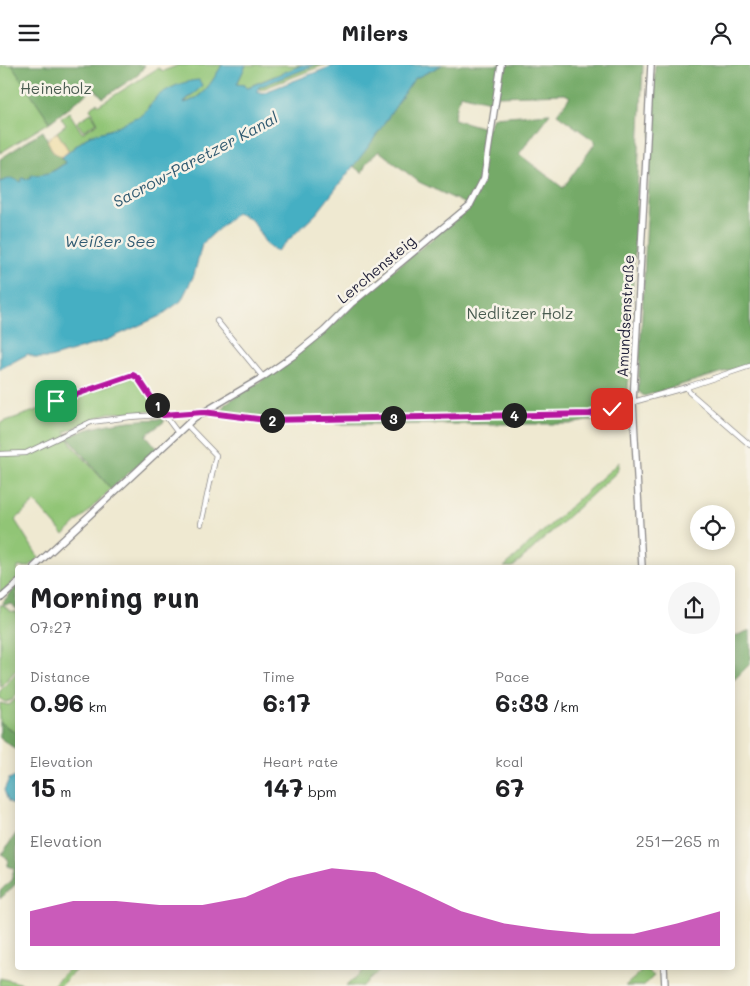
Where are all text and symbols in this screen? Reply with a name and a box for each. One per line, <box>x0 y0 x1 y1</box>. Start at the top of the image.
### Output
text: Milers <box>342 18 408 47</box>
icon: menu <box>15 19 43 47</box>
icon: person <box>707 19 735 47</box>
park label: Heineholz <box>20 78 92 98</box>
water label: Sacrow-Paretzer Kanal <box>109 106 281 212</box>
water label: Weißer See <box>65 230 156 251</box>
street label: Lerchensteig <box>333 230 419 308</box>
street label: Amundsenstraße <box>612 254 638 378</box>
park label: Nedlitzer Holz <box>467 303 573 323</box>
pin <box>35 380 77 422</box>
icon: arrive <box>42 387 70 415</box>
pin <box>591 388 633 430</box>
pin: 1 <box>144 393 170 417</box>
icon: check <box>598 395 626 423</box>
text: 1 <box>154 396 161 415</box>
pin: 4 <box>502 403 526 427</box>
pin: 3 <box>380 405 406 431</box>
text: 4 <box>510 406 519 425</box>
pin: 2 <box>260 407 284 433</box>
text: 3 <box>389 409 398 428</box>
text: 2 <box>269 411 276 430</box>
map controls <box>690 505 735 550</box>
button: locate <box>690 505 735 550</box>
text: Morning run <box>30 579 199 615</box>
button: share <box>668 582 720 634</box>
text: 07:27 <box>30 616 72 637</box>
text: Distance <box>30 667 90 686</box>
text: Time <box>263 667 295 686</box>
text: Pace <box>495 667 530 686</box>
text: 0.96 <box>30 686 84 718</box>
text: 6:17 <box>263 686 311 718</box>
text: 6:33 <box>495 686 548 718</box>
text: km <box>84 697 107 716</box>
text: /km <box>548 697 579 716</box>
text: Elevation <box>30 752 93 771</box>
text: Heart rate <box>263 752 338 771</box>
text: kcal <box>495 752 523 771</box>
text: 15 <box>30 771 56 803</box>
text: 147 <box>263 771 304 803</box>
text: 67 <box>495 771 524 803</box>
text: m <box>56 782 71 801</box>
text: bpm <box>304 782 337 801</box>
text: Elevation <box>30 830 102 851</box>
text: 251–265 m <box>636 830 720 851</box>

